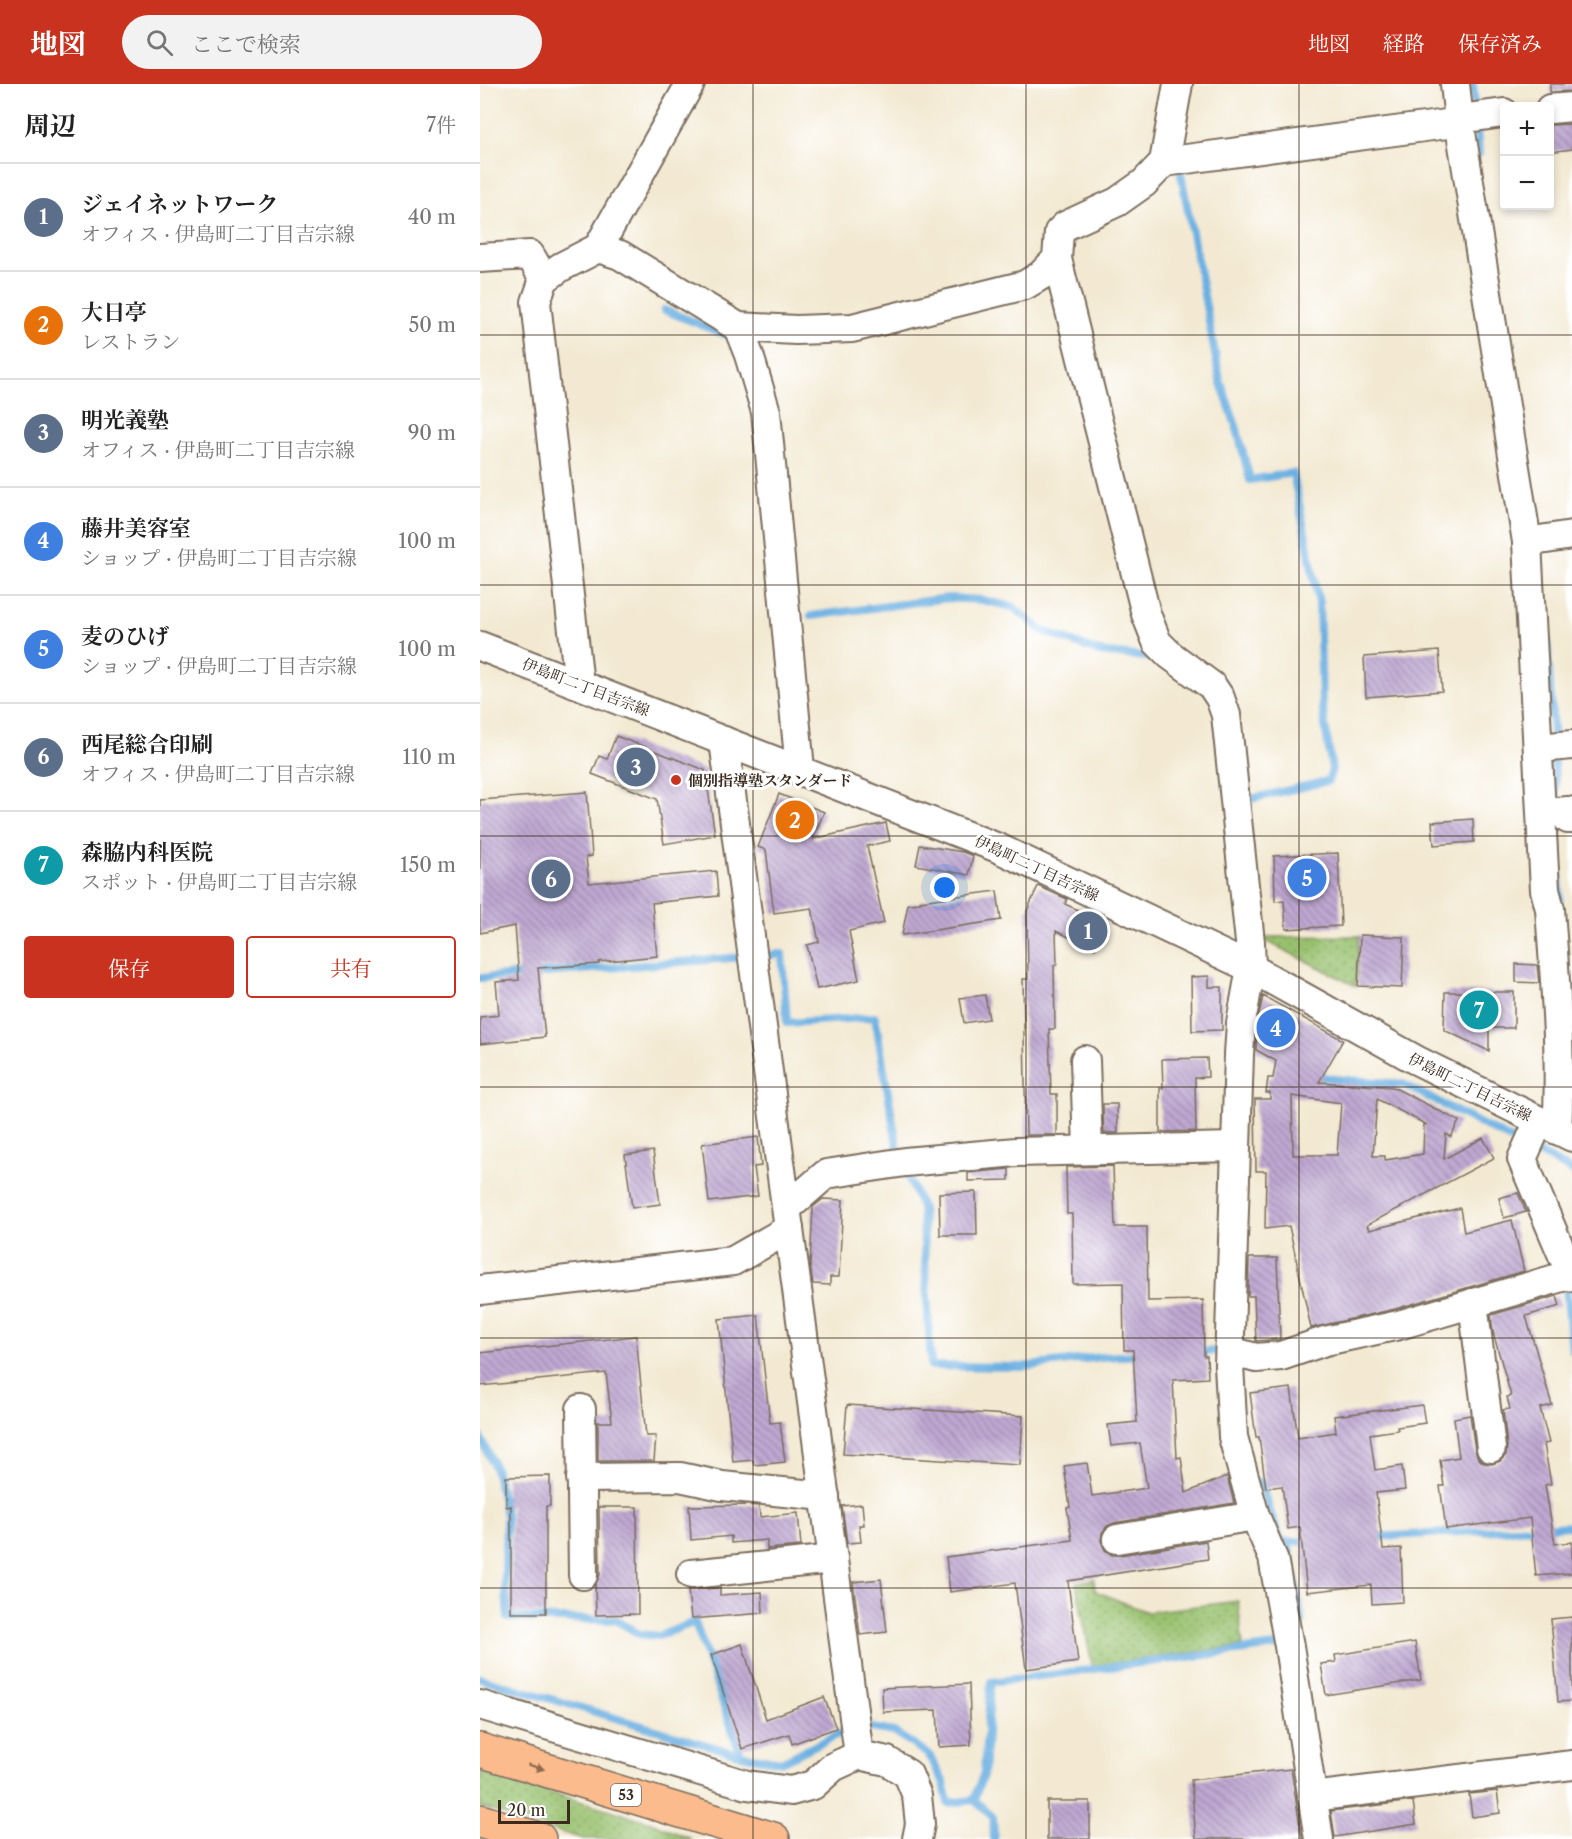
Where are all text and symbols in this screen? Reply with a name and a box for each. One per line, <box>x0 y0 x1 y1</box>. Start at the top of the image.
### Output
search box <box>122 15 542 69</box>
icon: search <box>143 26 176 59</box>
text: 地図 <box>30 27 86 61</box>
text: ここで検索 <box>191 31 301 58</box>
text: 地図 <box>1308 31 1350 56</box>
text: 経路 <box>1383 31 1425 56</box>
text: 保存済み <box>1458 31 1542 56</box>
map controls <box>1500 102 1554 210</box>
button: + <box>1500 102 1554 156</box>
text: 周辺 <box>24 110 76 142</box>
text: 7件 <box>426 113 456 137</box>
button: − <box>1500 156 1554 210</box>
text: ジェイネットワーク <box>81 191 278 218</box>
text: 1 <box>39 205 48 229</box>
text: 40 m <box>408 205 456 229</box>
text: オフィス · 伊島町二丁目吉宗線 <box>81 222 355 246</box>
text: 大日亭 <box>81 299 147 326</box>
text: 2 <box>38 313 49 337</box>
text: 50 m <box>409 313 456 337</box>
text: レストラン <box>81 330 180 354</box>
text: 明光義塾 <box>81 407 169 434</box>
text: 3 <box>38 421 49 445</box>
text: 90 m <box>408 421 456 445</box>
text: オフィス · 伊島町二丁目吉宗線 <box>81 438 355 462</box>
text: 藤井美容室 <box>81 515 191 542</box>
text: 4 <box>38 529 49 553</box>
text: 100 m <box>398 529 456 553</box>
text: ショップ · 伊島町二丁目吉宗線 <box>81 546 357 570</box>
text: 麦のひげ <box>81 623 169 650</box>
text: 5 <box>38 637 49 661</box>
text: 100 m <box>398 637 456 661</box>
text: ショップ · 伊島町二丁目吉宗線 <box>81 654 357 678</box>
street label: 伊島町二丁目吉宗線 <box>520 654 652 720</box>
text: 西尾総合印刷 <box>81 731 213 758</box>
pin: 3 <box>616 744 656 790</box>
text: 6 <box>38 745 49 769</box>
text: 110 m <box>403 745 456 769</box>
text: オフィス · 伊島町二丁目吉宗線 <box>81 762 355 786</box>
place label: 個別指導塾スタンダード <box>688 771 852 790</box>
marker: 個別指導塾スタンダード <box>669 773 683 787</box>
pin: 2 <box>776 798 814 842</box>
street label: 伊島町二丁目吉宗線 <box>972 831 1102 905</box>
text: 森脇内科医院 <box>81 839 213 866</box>
text: 7 <box>38 853 49 877</box>
text: 150 m <box>400 853 456 877</box>
pin: 6 <box>532 856 570 902</box>
pin: 5 <box>1288 856 1326 900</box>
text: スポット · 伊島町二丁目吉宗線 <box>81 870 357 894</box>
your location <box>930 873 959 902</box>
pin: 1 <box>1068 908 1108 954</box>
button: 保存 <box>24 936 234 998</box>
button: 共有 <box>246 936 456 998</box>
pin: 7 <box>1460 988 1498 1032</box>
pin: 4 <box>1256 1006 1296 1050</box>
street label: 伊島町二丁目吉宗線 <box>1405 1049 1535 1125</box>
one-way arrow <box>527 1763 545 1772</box>
road number: 53 <box>611 1784 641 1806</box>
scale bar <box>498 1797 570 1824</box>
text: 20 m <box>507 1800 546 1820</box>

